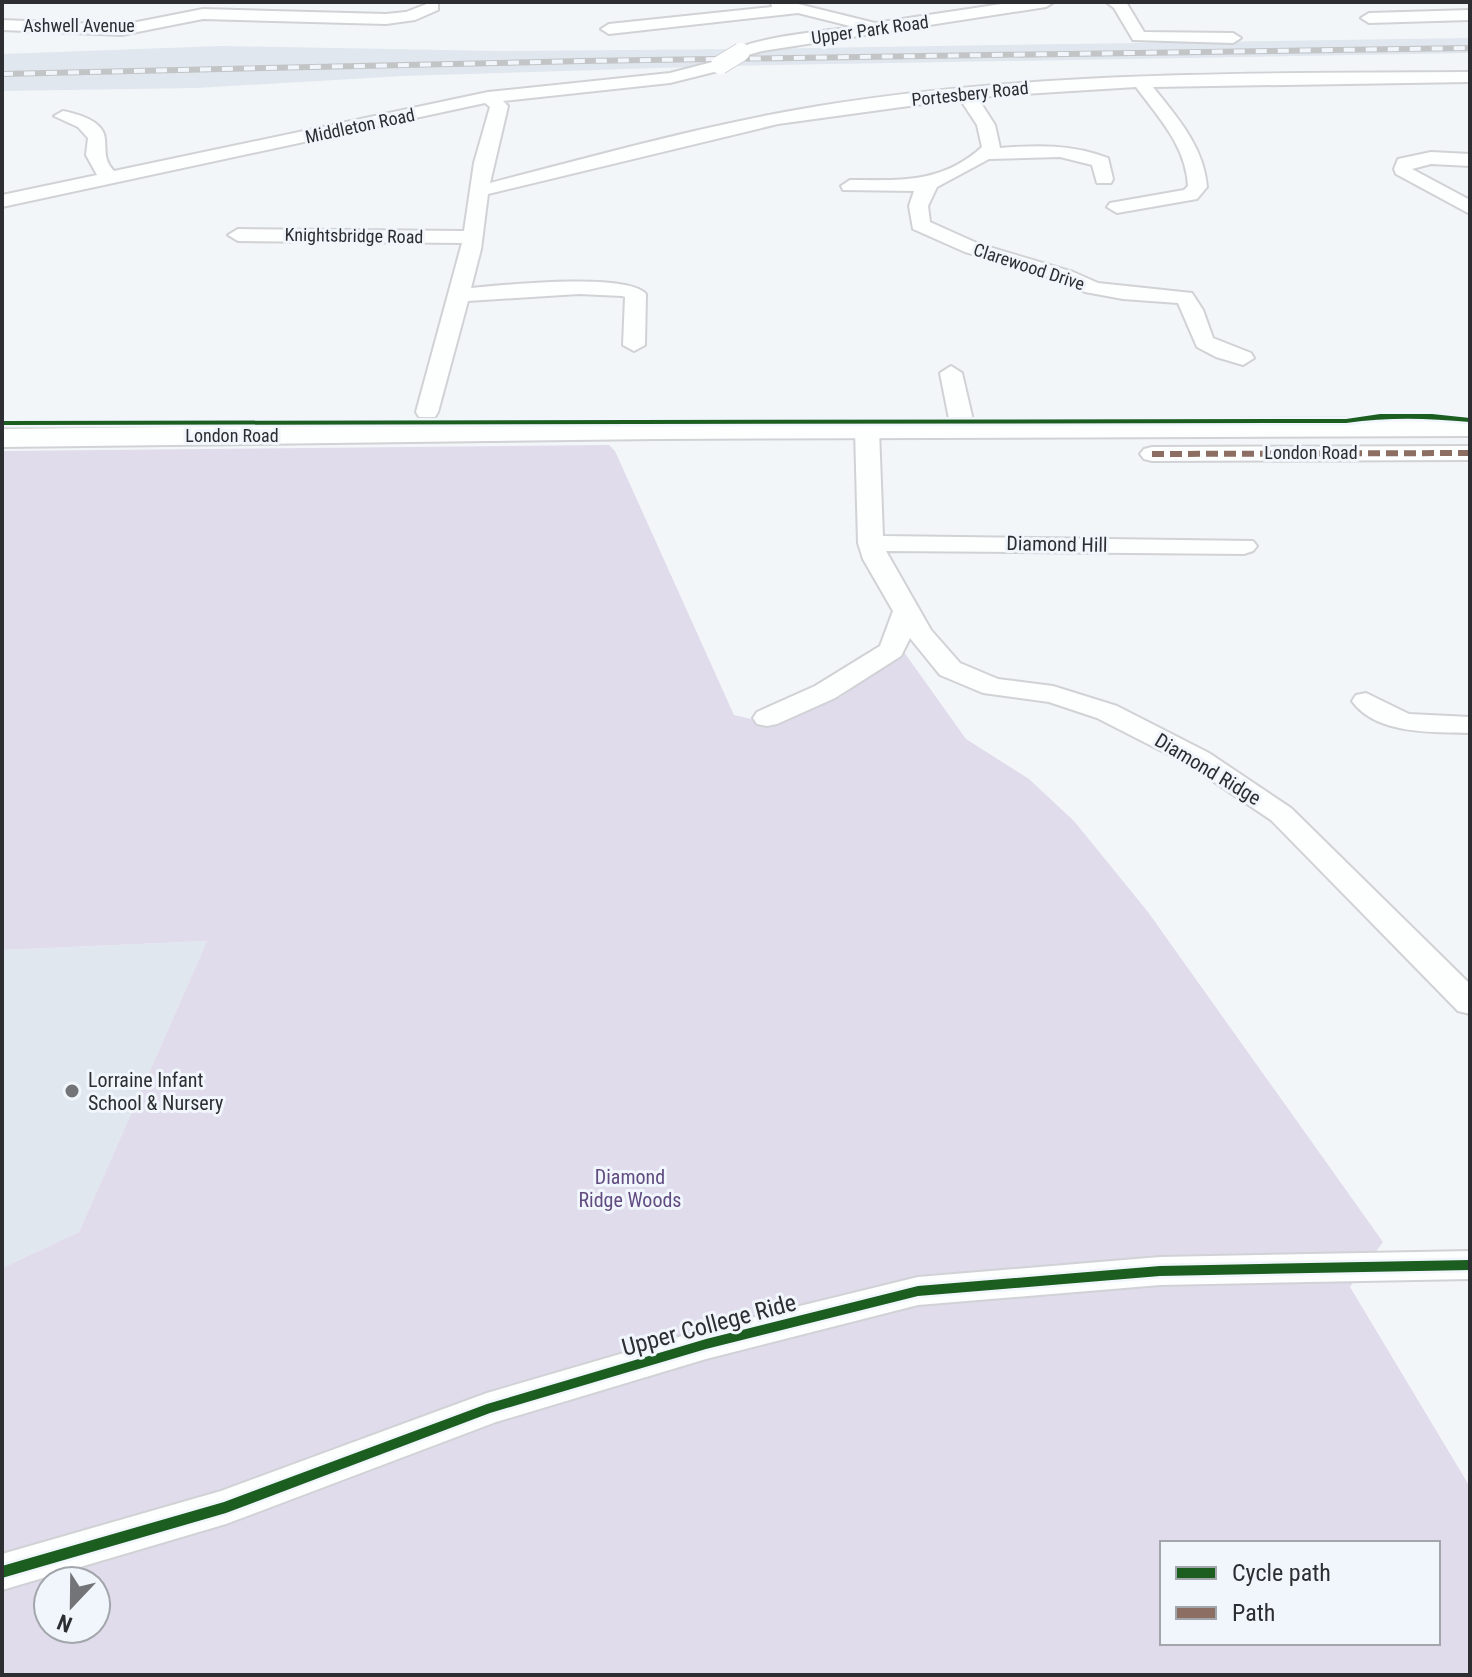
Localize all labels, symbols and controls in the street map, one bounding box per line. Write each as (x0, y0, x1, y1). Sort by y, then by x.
street label: Upper Park Road (810, 11, 930, 48)
street label: Ashwell Avenue (23, 15, 135, 36)
street label: Portesbery Road (910, 77, 1029, 110)
street label: Middleton Road (303, 104, 417, 147)
street label: Knightsbridge Road (285, 224, 423, 247)
street label: Clarewood Drive (971, 239, 1087, 294)
street label: London Road (185, 425, 279, 446)
street label: London Road (1264, 442, 1358, 463)
street label: Diamond Hill (1006, 531, 1108, 557)
street label: Diamond Ridge (1151, 728, 1265, 810)
place label: Lorraine Infant School & Nursery (88, 1068, 223, 1115)
marker: Lorraine Infant School & Nursery (63, 1082, 81, 1100)
park label: Diamond Ridge Woods (578, 1165, 682, 1212)
street label: Upper College Ride (619, 1288, 799, 1362)
legend (1160, 1541, 1440, 1645)
text: Cycle path (1232, 1559, 1331, 1587)
north arrow (32, 1565, 112, 1645)
text: Path (1232, 1599, 1275, 1627)
text: N (54, 1609, 76, 1637)

